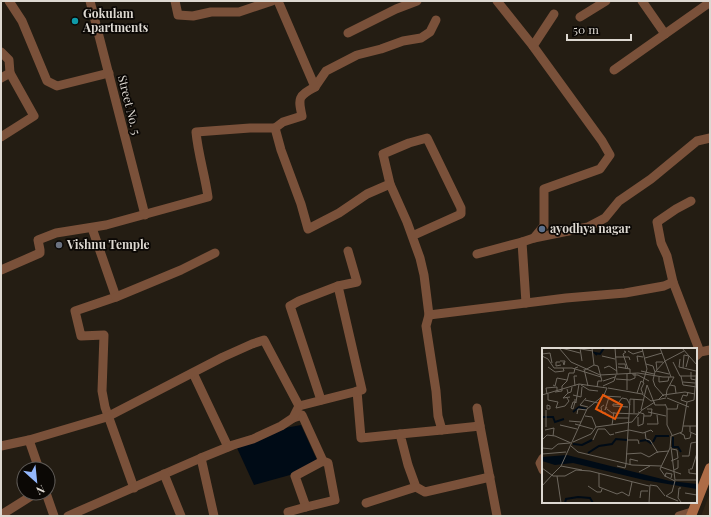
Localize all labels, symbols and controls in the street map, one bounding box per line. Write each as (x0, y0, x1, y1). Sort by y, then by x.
place label: Gokulam Apartments (82, 5, 149, 35)
marker: Gokulam Apartments (70, 16, 80, 26)
scale bar (567, 16, 631, 42)
text: 50 m (573, 21, 599, 37)
street label: Street No. 5 (115, 73, 145, 136)
place label: ayodhya nagar (550, 220, 631, 236)
marker: ayodhya nagar (537, 224, 547, 234)
place label: Vishnu Temple (66, 236, 150, 252)
marker: Vishnu Temple (54, 240, 64, 250)
inset map (542, 348, 697, 503)
north arrow (16, 461, 56, 501)
text: N (34, 482, 48, 499)

